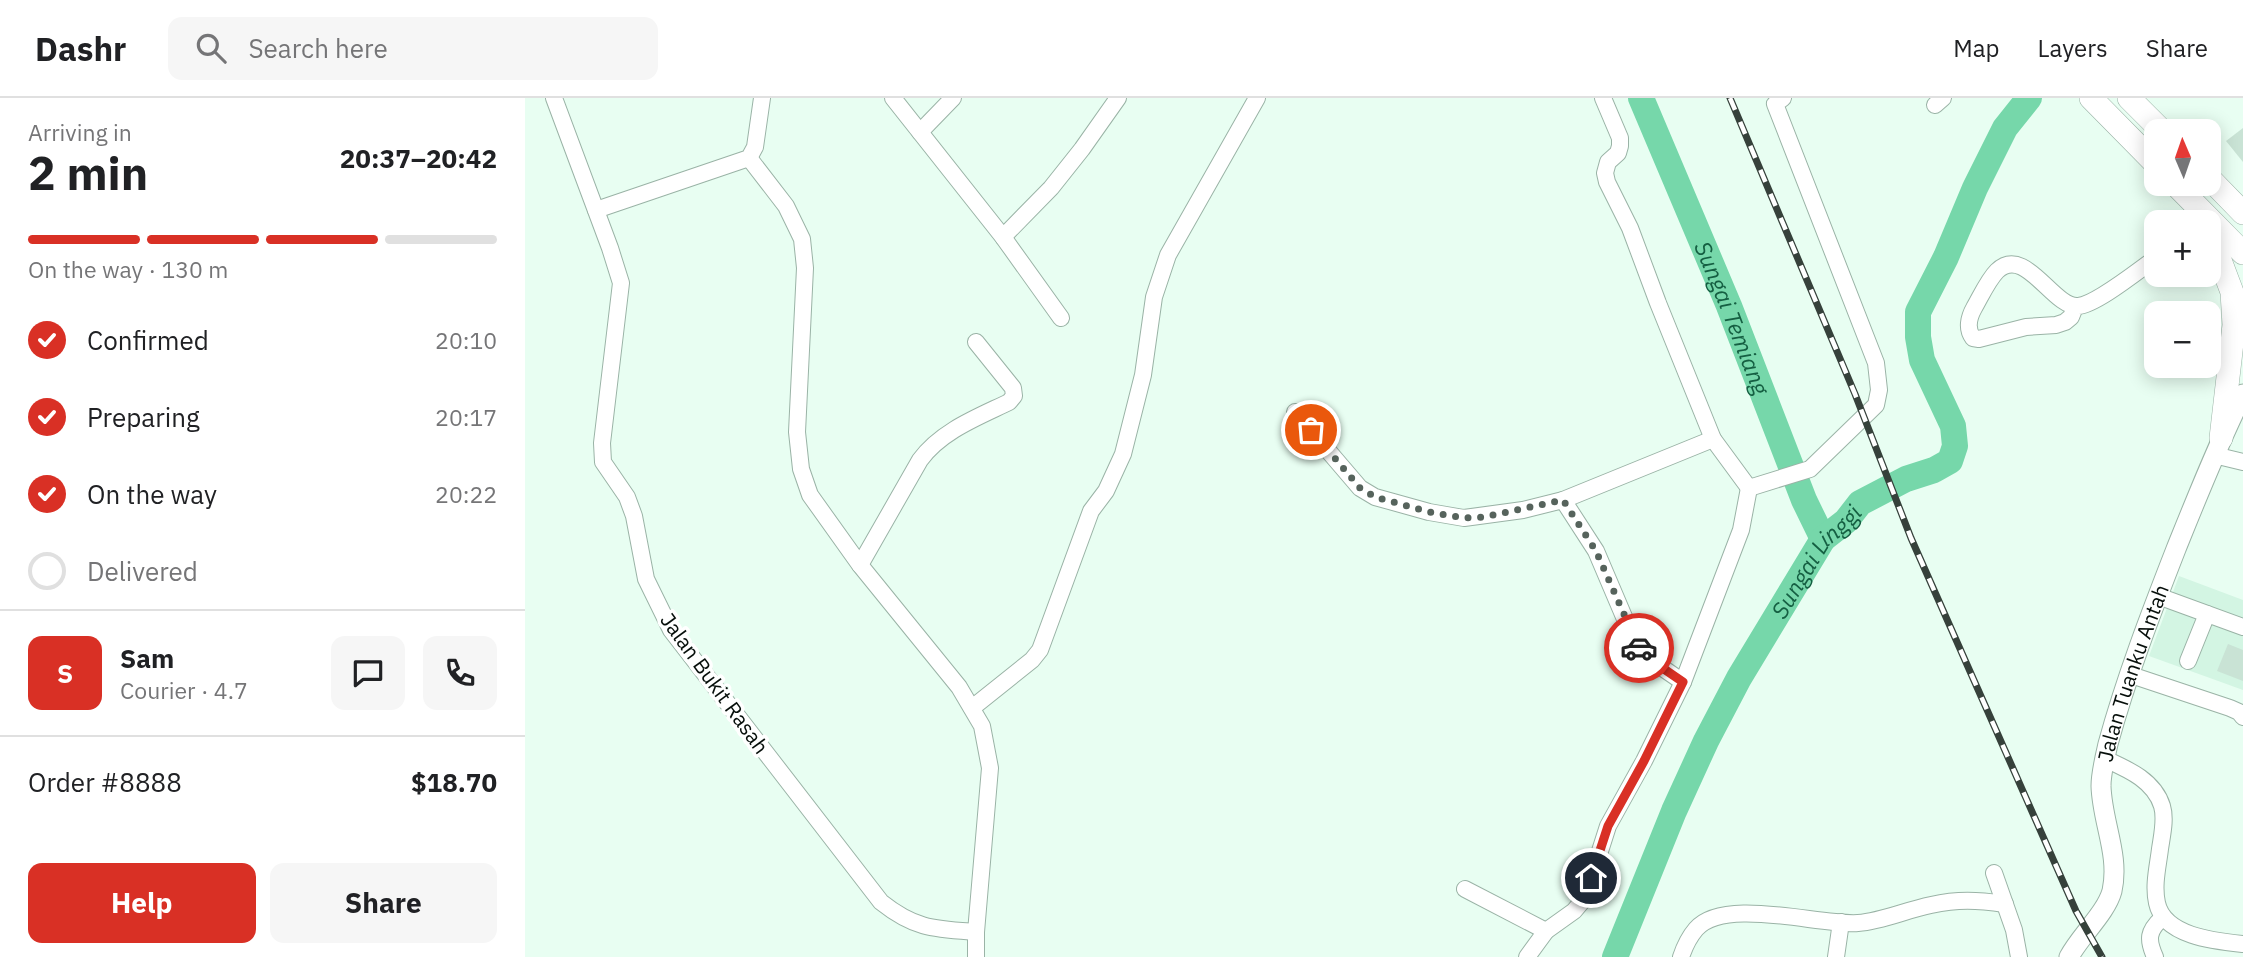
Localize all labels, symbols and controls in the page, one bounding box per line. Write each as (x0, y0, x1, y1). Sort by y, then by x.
search box (168, 17, 658, 80)
text: Dashr (35, 27, 126, 70)
icon: search (192, 29, 230, 67)
text: Search here (248, 31, 388, 65)
text: Map (1953, 32, 2000, 64)
text: Layers (2038, 32, 2108, 64)
text: Share (2146, 32, 2208, 64)
text: Arriving in (28, 117, 132, 147)
north arrow (2144, 119, 2221, 196)
map controls (2144, 119, 2221, 378)
text: 20:37–20:42 (340, 141, 497, 175)
text: 2 min (28, 143, 148, 203)
button: + (2144, 210, 2221, 287)
water label: Sungai Temiang (1688, 236, 1777, 400)
text: On the way · 130 m (28, 254, 228, 284)
button: − (2144, 301, 2221, 378)
icon: check (28, 321, 66, 359)
text: Confirmed (87, 323, 209, 357)
text: 20:10 (435, 325, 497, 355)
icon: check (28, 398, 66, 436)
text: Preparing (87, 400, 200, 434)
pin (1281, 400, 1341, 460)
text: 20:17 (435, 402, 497, 432)
icon: bag (1292, 411, 1330, 449)
icon: check (28, 475, 66, 513)
text: On the way (87, 477, 217, 511)
text: 20:22 (435, 479, 497, 509)
water label: Sungai Linggi (1764, 498, 1869, 624)
text: Delivered (87, 554, 198, 588)
street label: Jalan Tuanku Antah (2090, 580, 2175, 764)
street label: Jalan Bukit Rasah (654, 607, 776, 759)
courier (1604, 613, 1674, 683)
icon: car (1620, 629, 1658, 667)
button: chat (331, 636, 405, 710)
button: phone (423, 636, 497, 710)
text: Sam (120, 641, 174, 675)
text: S (57, 656, 73, 690)
text: Courier · 4.7 (120, 675, 248, 705)
text: Order #8888 (28, 765, 182, 799)
text: $18.70 (411, 765, 497, 799)
pin (1561, 848, 1621, 908)
icon: home (1572, 859, 1610, 897)
button: Help (28, 863, 256, 943)
button: Share (270, 863, 497, 943)

